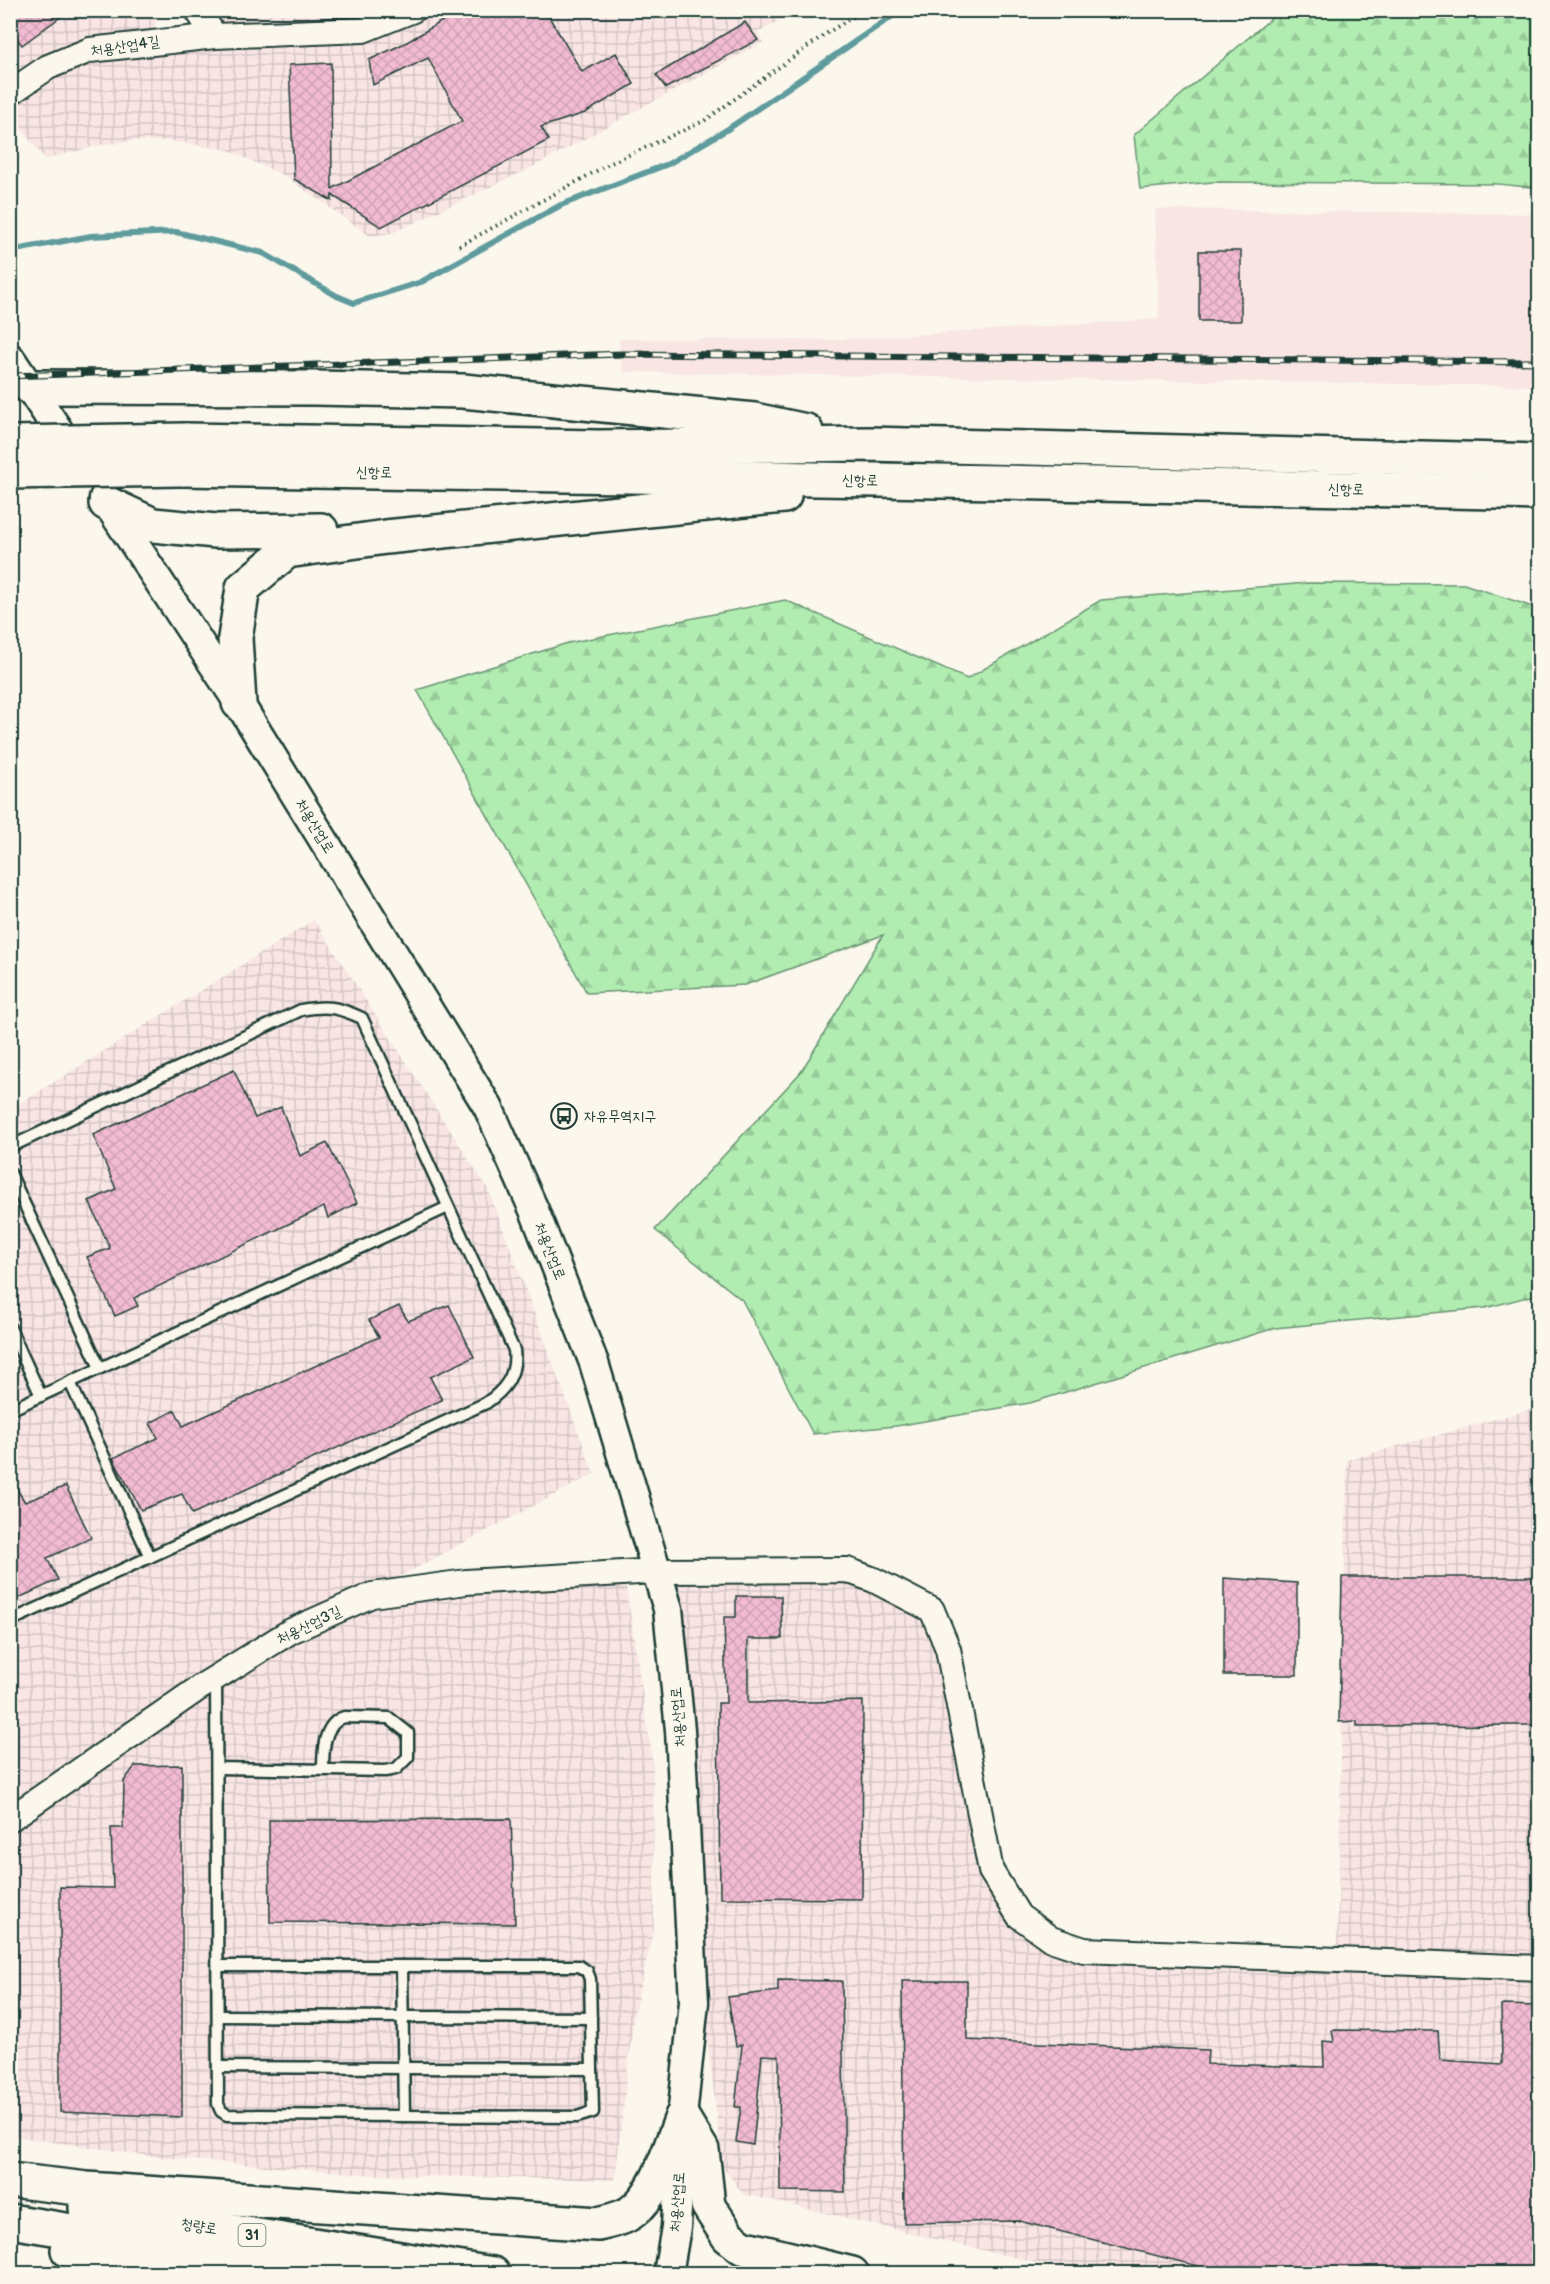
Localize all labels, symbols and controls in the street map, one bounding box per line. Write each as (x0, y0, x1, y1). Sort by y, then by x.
street label: 처용산업4길 (89, 32, 161, 61)
street label: 신항로 (356, 463, 392, 482)
street label: 신항로 (842, 471, 878, 490)
street label: 신항로 (1328, 480, 1364, 499)
street label: 처용산업로 (291, 796, 339, 857)
bus stop icon: 자유무역지구 (549, 1101, 579, 1131)
place label: 자유무역지구 (584, 1107, 656, 1126)
street label: 처용산업로 (529, 1220, 570, 1283)
street label: 처용산업3길 (274, 1602, 345, 1649)
street label: 처용산업로 (666, 1686, 691, 1748)
street label: 처용산업로 (666, 2171, 689, 2233)
street label: 청량로 (180, 2214, 218, 2239)
road number: 31 (238, 2224, 266, 2246)

